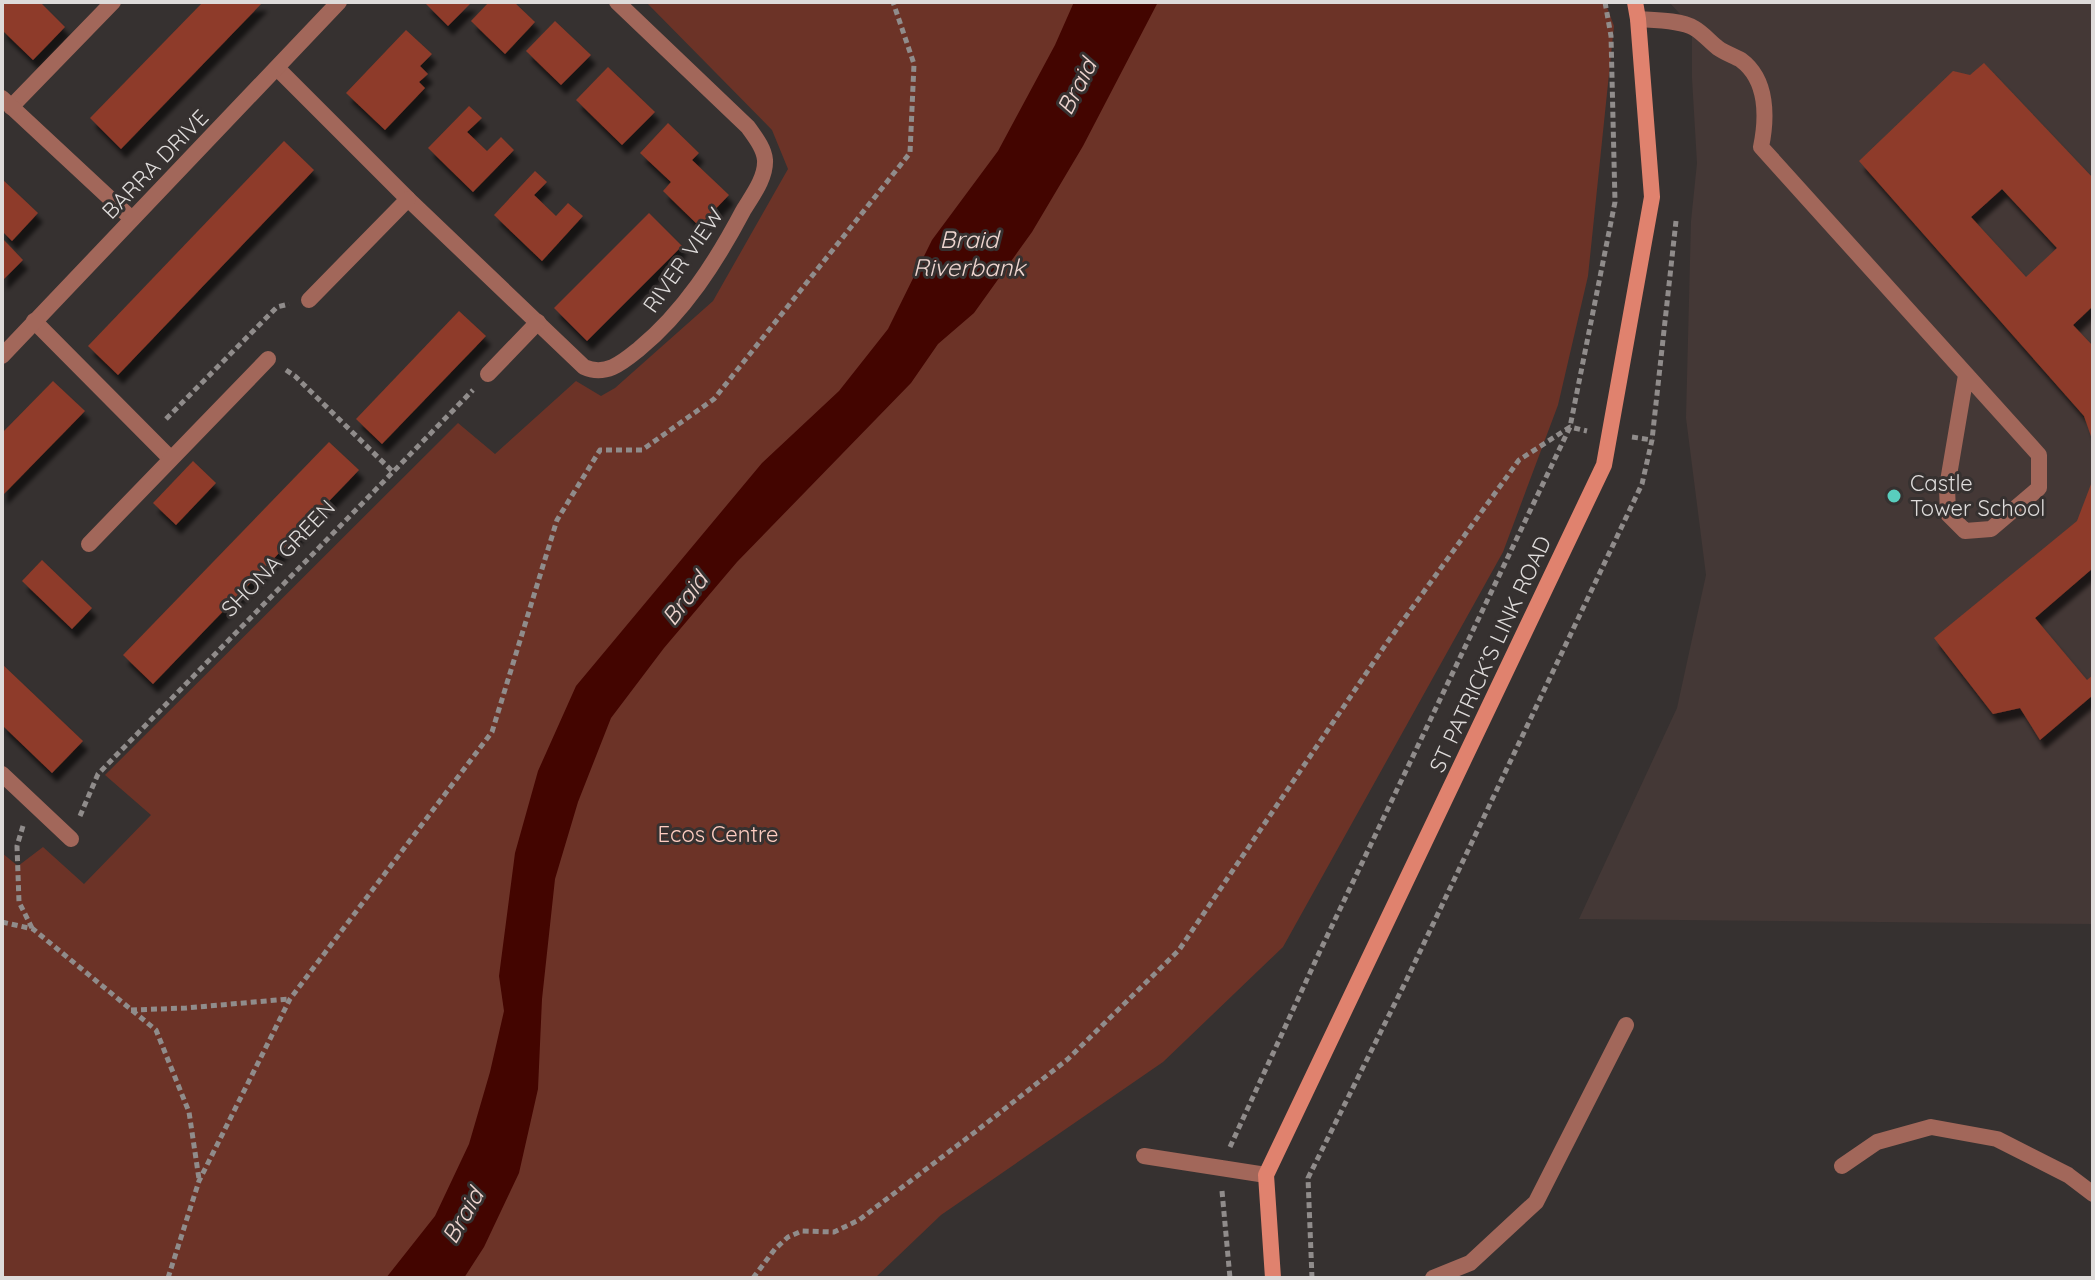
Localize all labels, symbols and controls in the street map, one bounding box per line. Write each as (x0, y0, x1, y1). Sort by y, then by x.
water label: Braid (1049, 50, 1104, 120)
street label: BARRA DRIVE (96, 103, 214, 225)
street label: RIVER VIEW (637, 202, 729, 318)
water label: Braid Riverbank (913, 224, 1027, 282)
place label: Castle Tower School (1910, 469, 2045, 522)
marker: Castle Tower School (1885, 487, 1903, 505)
street label: SHONA GREEN (215, 493, 341, 623)
street label: ST PATRICK’S LINK ROAD (1423, 531, 1557, 777)
water label: Braid (655, 563, 716, 631)
park label: Ecos Centre (658, 820, 778, 848)
water label: Braid (434, 1180, 492, 1248)

